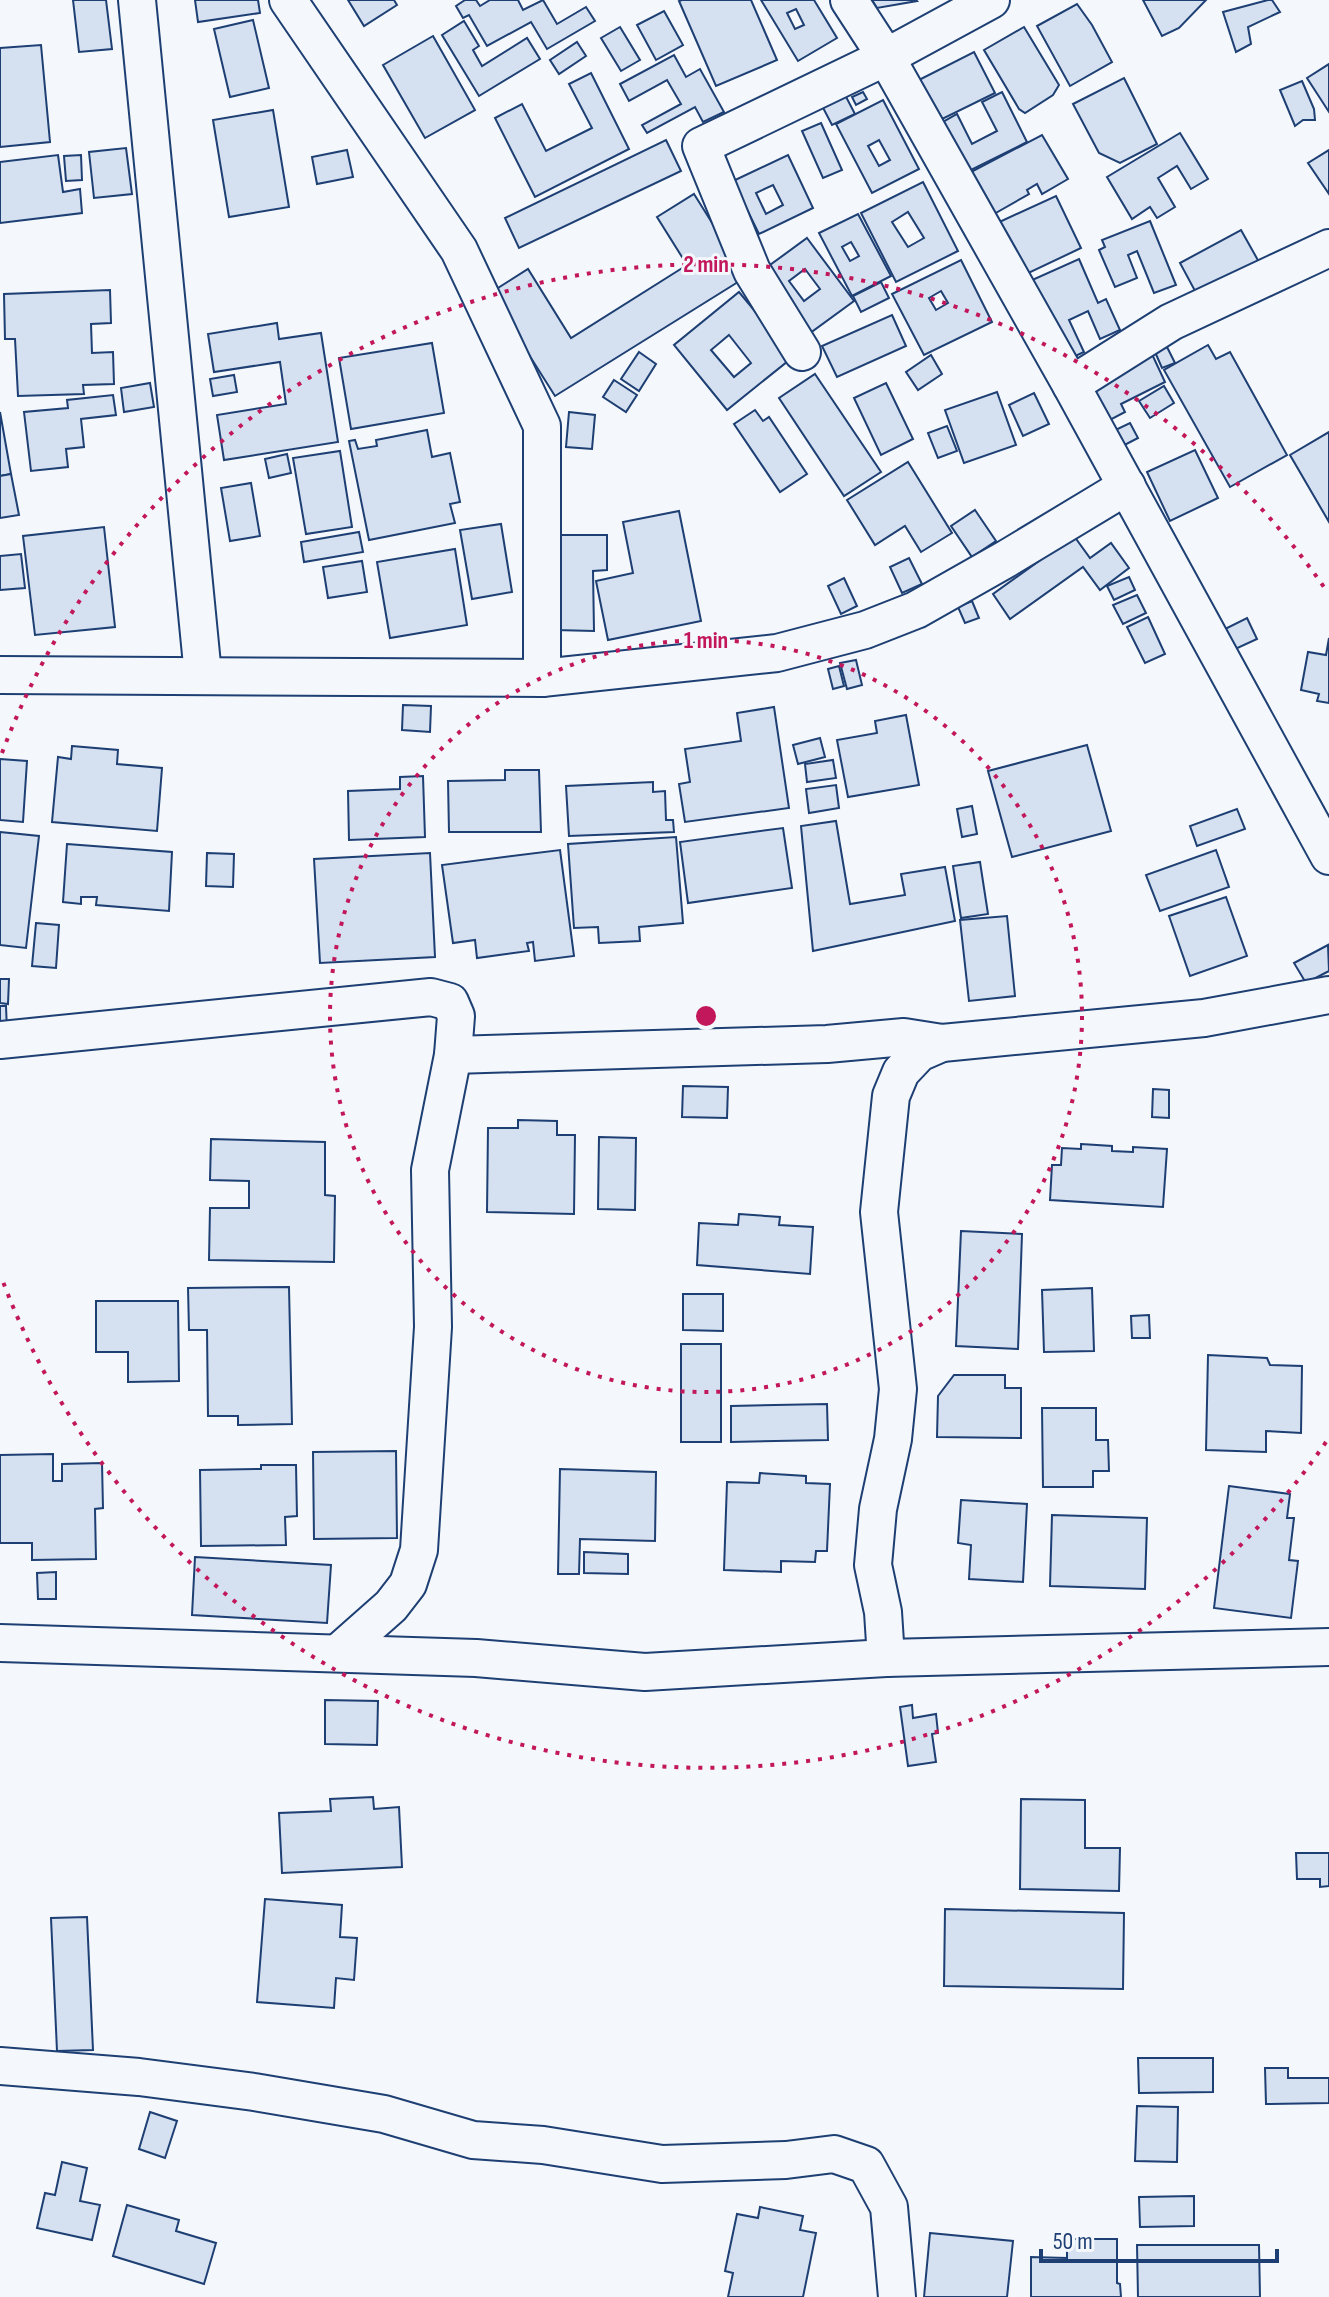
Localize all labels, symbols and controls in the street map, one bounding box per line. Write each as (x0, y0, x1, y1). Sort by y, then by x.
text: 2 min (683, 250, 729, 279)
text: 1 min (684, 626, 728, 655)
centre of rings (692, 1002, 720, 1030)
scale bar (1041, 2213, 1277, 2263)
text: 50 m (1053, 2227, 1093, 2256)

